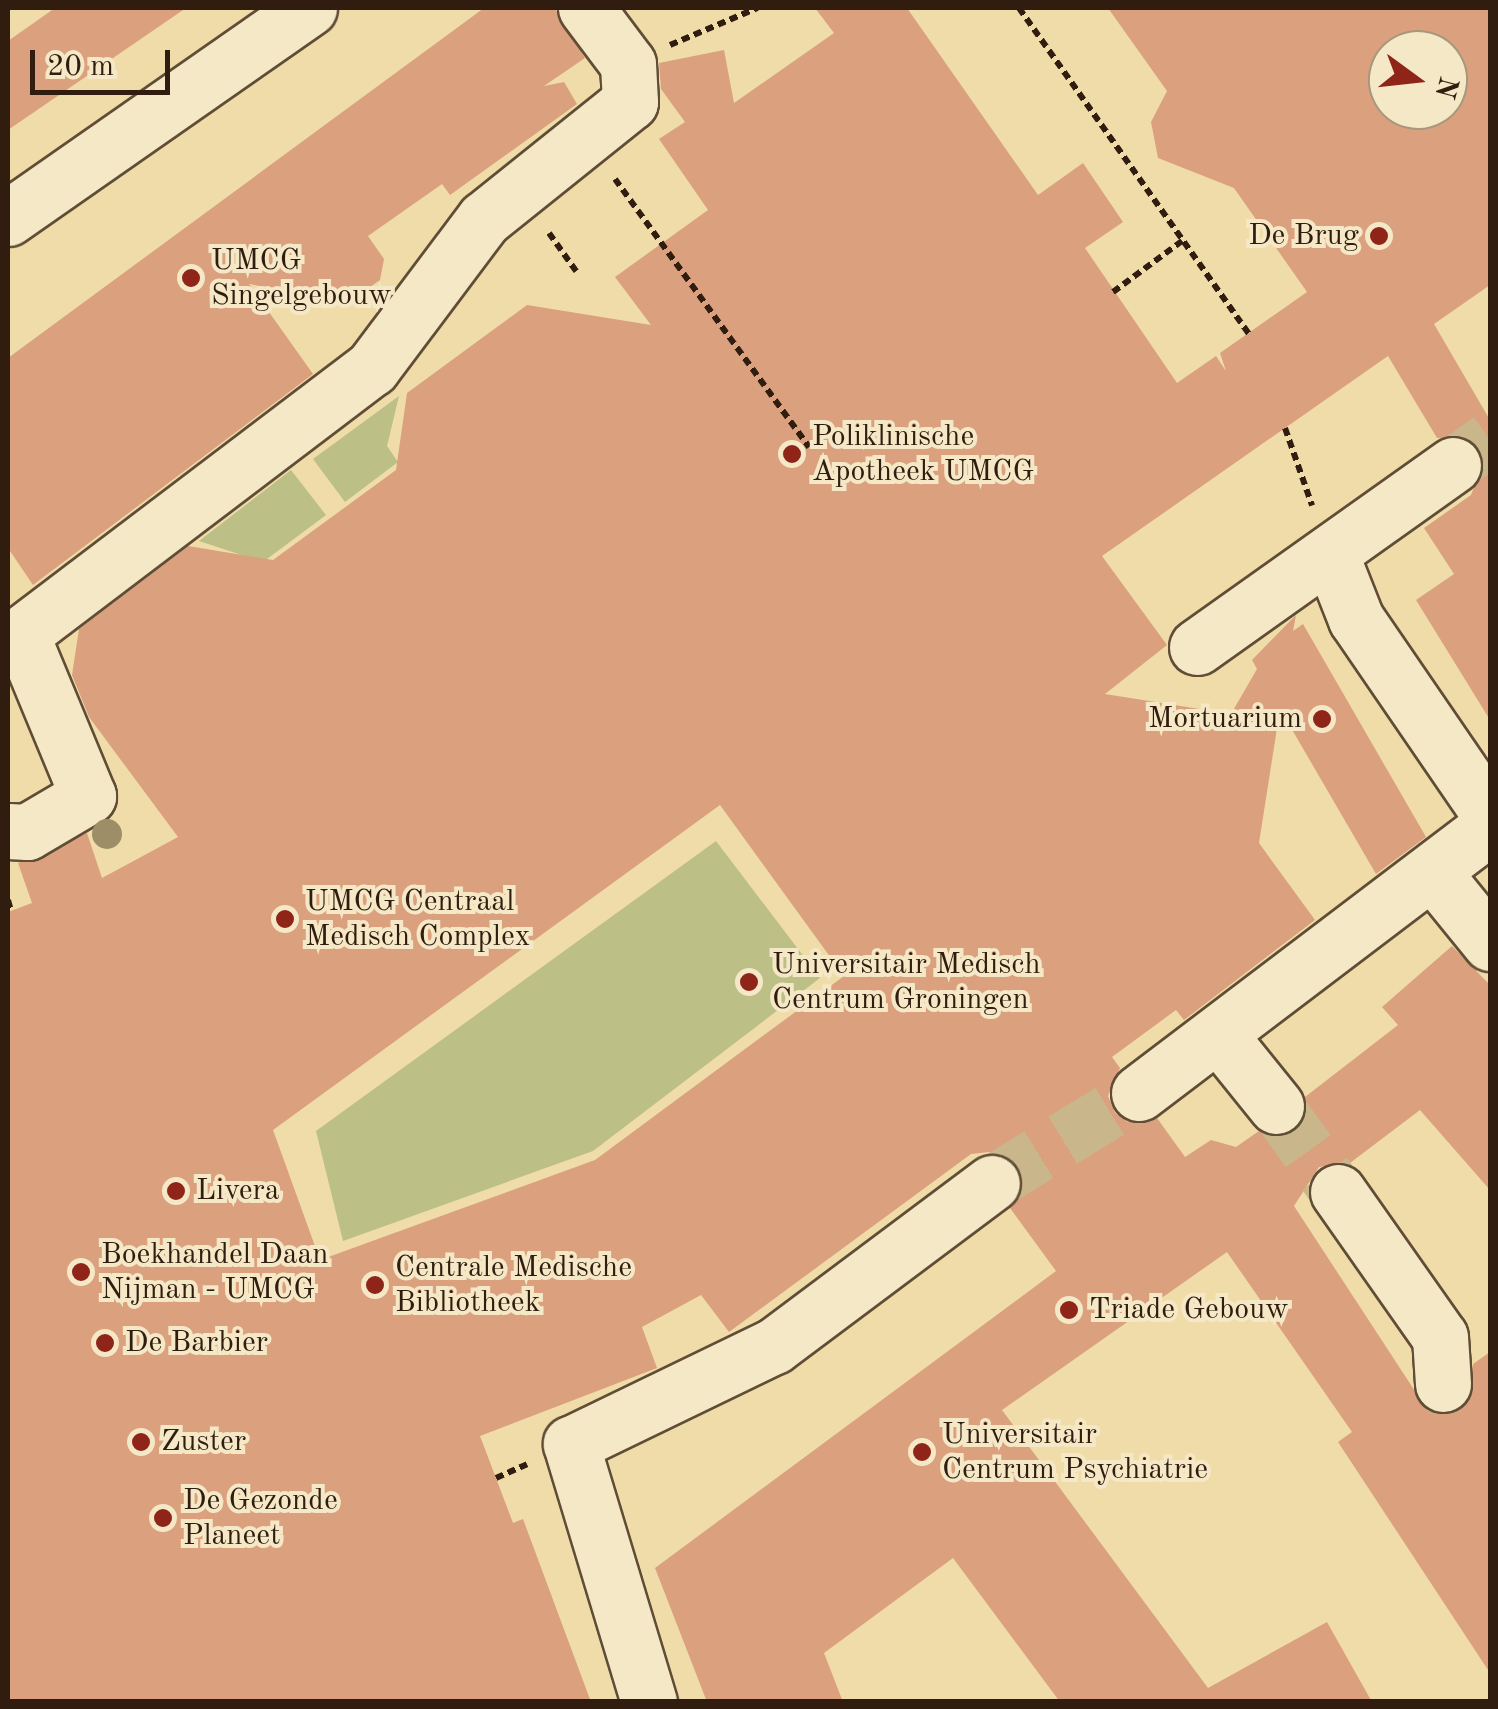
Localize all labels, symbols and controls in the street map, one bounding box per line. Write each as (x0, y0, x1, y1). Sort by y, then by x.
scale bar (35, 30, 175, 92)
north arrow (1368, 30, 1468, 130)
text: 20 m (47, 52, 114, 82)
text: N (1429, 73, 1461, 101)
place label: De Brug (1248, 218, 1359, 254)
marker: De Brug (1368, 225, 1390, 247)
place label: UMCG Singelgebouw (211, 243, 392, 314)
marker: UMCG Singelgebouw (180, 267, 202, 289)
place label: Poliklinische Apotheek UMCG (812, 419, 1034, 490)
marker: Poliklinische Apotheek UMCG (781, 443, 803, 465)
place label: Mortuarium (1148, 701, 1302, 737)
marker: Mortuarium (1311, 708, 1333, 730)
place label: UMCG Centraal Medisch Complex (305, 884, 530, 954)
marker: UMCG Centraal Medisch Complex (274, 908, 296, 930)
place label: Universitair Medisch Centrum Groningen (772, 947, 1041, 1018)
marker: Universitair Medisch Centrum Groningen (736, 969, 762, 995)
place label: Livera (196, 1173, 280, 1209)
marker: Livera (165, 1180, 187, 1202)
place label: Boekhandel Daan Nijman - UMCG (101, 1237, 329, 1308)
place label: Centrale Medische Bibliotheek (395, 1250, 632, 1320)
marker: Boekhandel Daan Nijman - UMCG (70, 1261, 92, 1283)
marker: Centrale Medische Bibliotheek (364, 1274, 386, 1296)
place label: Triade Gebouw (1089, 1292, 1288, 1328)
marker: Triade Gebouw (1058, 1299, 1080, 1321)
place label: De Barbier (125, 1325, 268, 1361)
marker: De Barbier (94, 1332, 116, 1354)
place label: Universitair Centrum Psychiatrie (942, 1417, 1208, 1488)
place label: Zuster (161, 1424, 246, 1460)
marker: Zuster (130, 1431, 152, 1453)
marker: Universitair Centrum Psychiatrie (911, 1441, 933, 1463)
place label: De Gezonde Planeet (183, 1483, 338, 1554)
marker: De Gezonde Planeet (152, 1507, 174, 1529)

